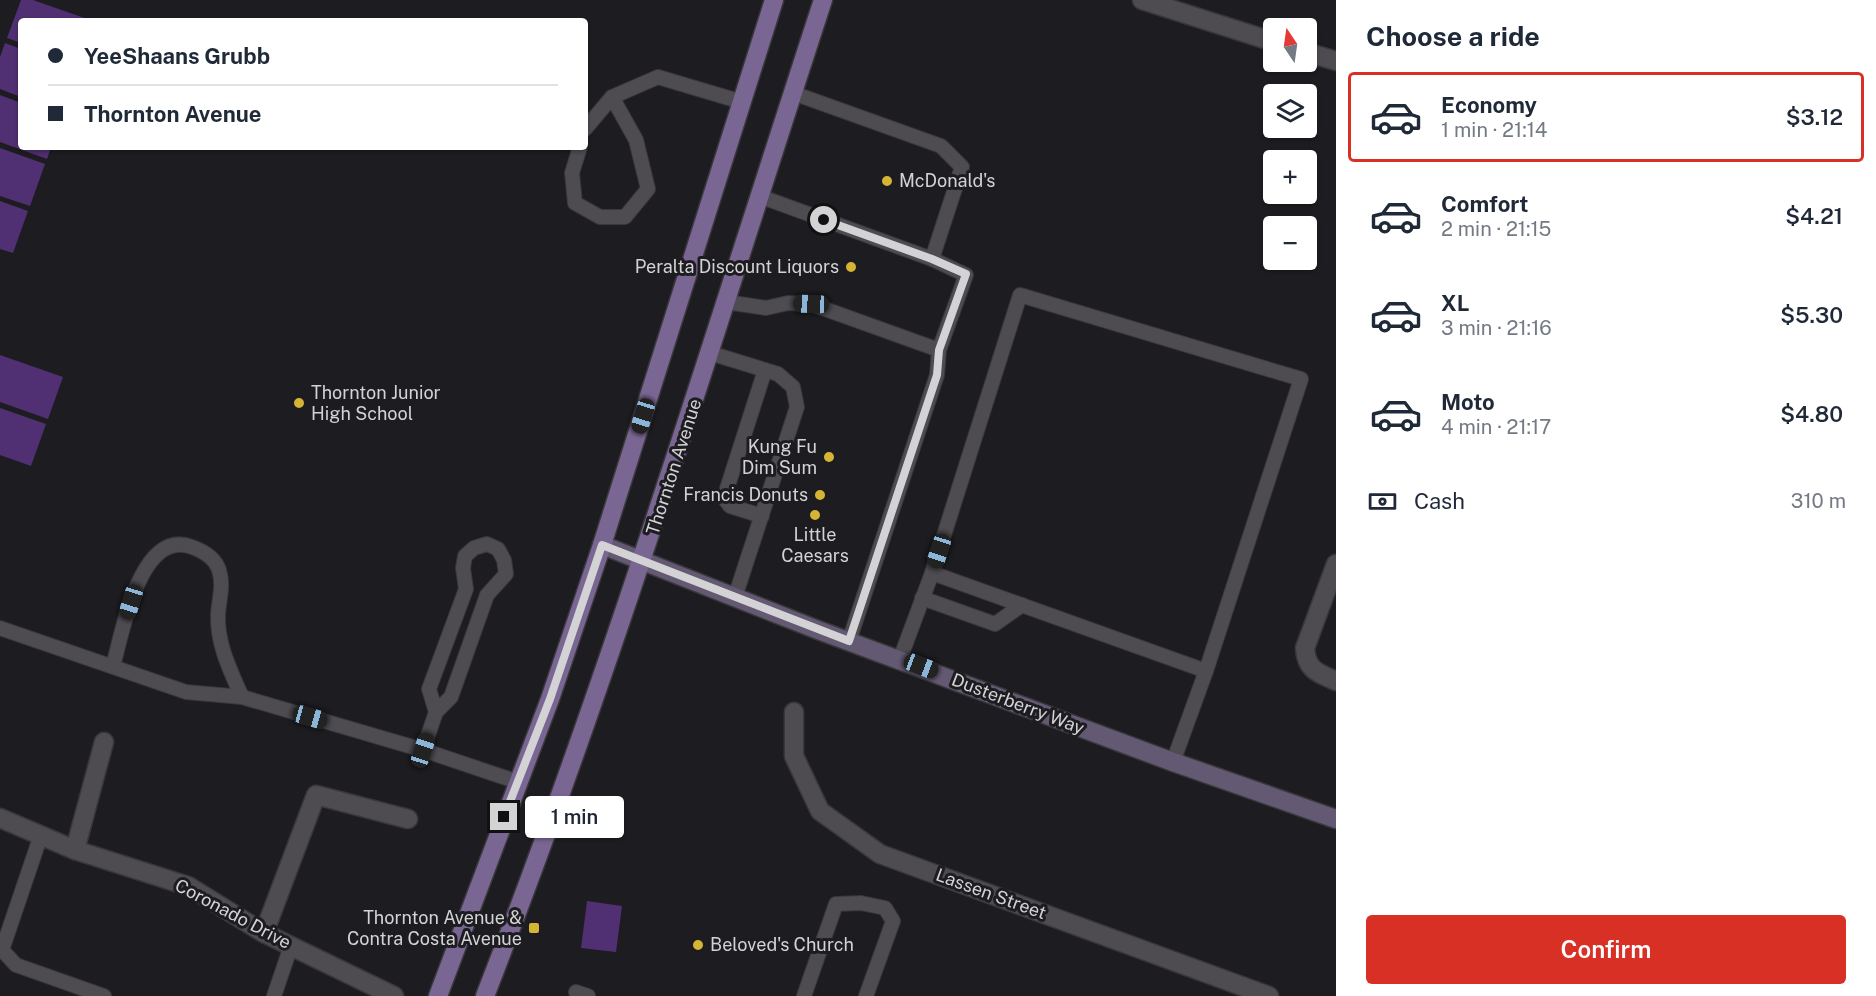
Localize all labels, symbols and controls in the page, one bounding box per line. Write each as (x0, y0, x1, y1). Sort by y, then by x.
north arrow (1263, 18, 1317, 72)
map controls (1263, 18, 1317, 270)
text: Choose a ride (1366, 20, 1540, 52)
text: YeeShaans Grubb (84, 43, 270, 69)
button: layers (1263, 84, 1317, 138)
icon: car (1369, 90, 1423, 144)
text: Economy (1441, 92, 1537, 118)
text: Thornton Avenue (84, 101, 261, 127)
text: $3.12 (1786, 104, 1843, 130)
text: 1 min · 21:14 (1441, 118, 1547, 142)
button: + (1263, 150, 1317, 204)
place label: McDonald's (899, 170, 995, 191)
marker: McDonald's (880, 174, 894, 188)
icon: car (1369, 189, 1423, 243)
text: Comfort (1441, 191, 1528, 217)
text: $4.21 (1785, 203, 1843, 229)
route start (810, 206, 837, 233)
button: − (1263, 216, 1317, 270)
text: 2 min · 21:15 (1441, 217, 1551, 241)
place label: Peralta Discount Liquors (635, 256, 839, 277)
marker: Peralta Discount Liquors (844, 260, 858, 274)
icon: car (1369, 288, 1423, 342)
text: XL (1441, 290, 1469, 316)
car (793, 294, 829, 314)
text: $5.30 (1780, 302, 1843, 328)
text: 3 min · 21:16 (1441, 316, 1552, 340)
place label: Thornton Junior High School (311, 382, 441, 424)
icon: car (1369, 387, 1423, 441)
text: Moto (1441, 389, 1495, 415)
marker: Thornton Junior High School (292, 396, 306, 410)
car (629, 396, 657, 436)
street label: Thornton Avenue (642, 396, 705, 538)
text: $4.80 (1780, 401, 1843, 427)
text: 4 min · 21:17 (1441, 415, 1551, 439)
place label: Kung Fu Dim Sum (742, 436, 817, 478)
marker: Kung Fu Dim Sum (822, 450, 836, 464)
place label: Francis Donuts (683, 484, 808, 505)
icon: cash (1366, 485, 1399, 518)
marker: Francis Donuts (813, 488, 827, 502)
text: Cash (1414, 488, 1465, 514)
text: 310 m (1791, 489, 1846, 513)
marker: Little Caesars (808, 508, 822, 522)
place label: Little Caesars (781, 524, 849, 566)
car (925, 531, 953, 571)
car (117, 582, 145, 622)
car (901, 651, 941, 681)
street label: Dusterberry Way (949, 669, 1088, 739)
car (290, 703, 330, 731)
car (409, 730, 437, 770)
callout: 1 min (525, 796, 624, 838)
route end (490, 803, 517, 830)
text: 1 min (551, 805, 598, 829)
street label: Lassen Street (933, 864, 1049, 923)
street label: Coronado Drive (172, 874, 295, 953)
place label: Thornton Avenue & Contra Costa Avenue (347, 907, 522, 949)
button: Confirm (1366, 915, 1846, 984)
marker: Thornton Avenue & Contra Costa Avenue (527, 921, 541, 935)
place label: Beloved's Church (710, 934, 854, 955)
marker: Beloved's Church (691, 938, 705, 952)

